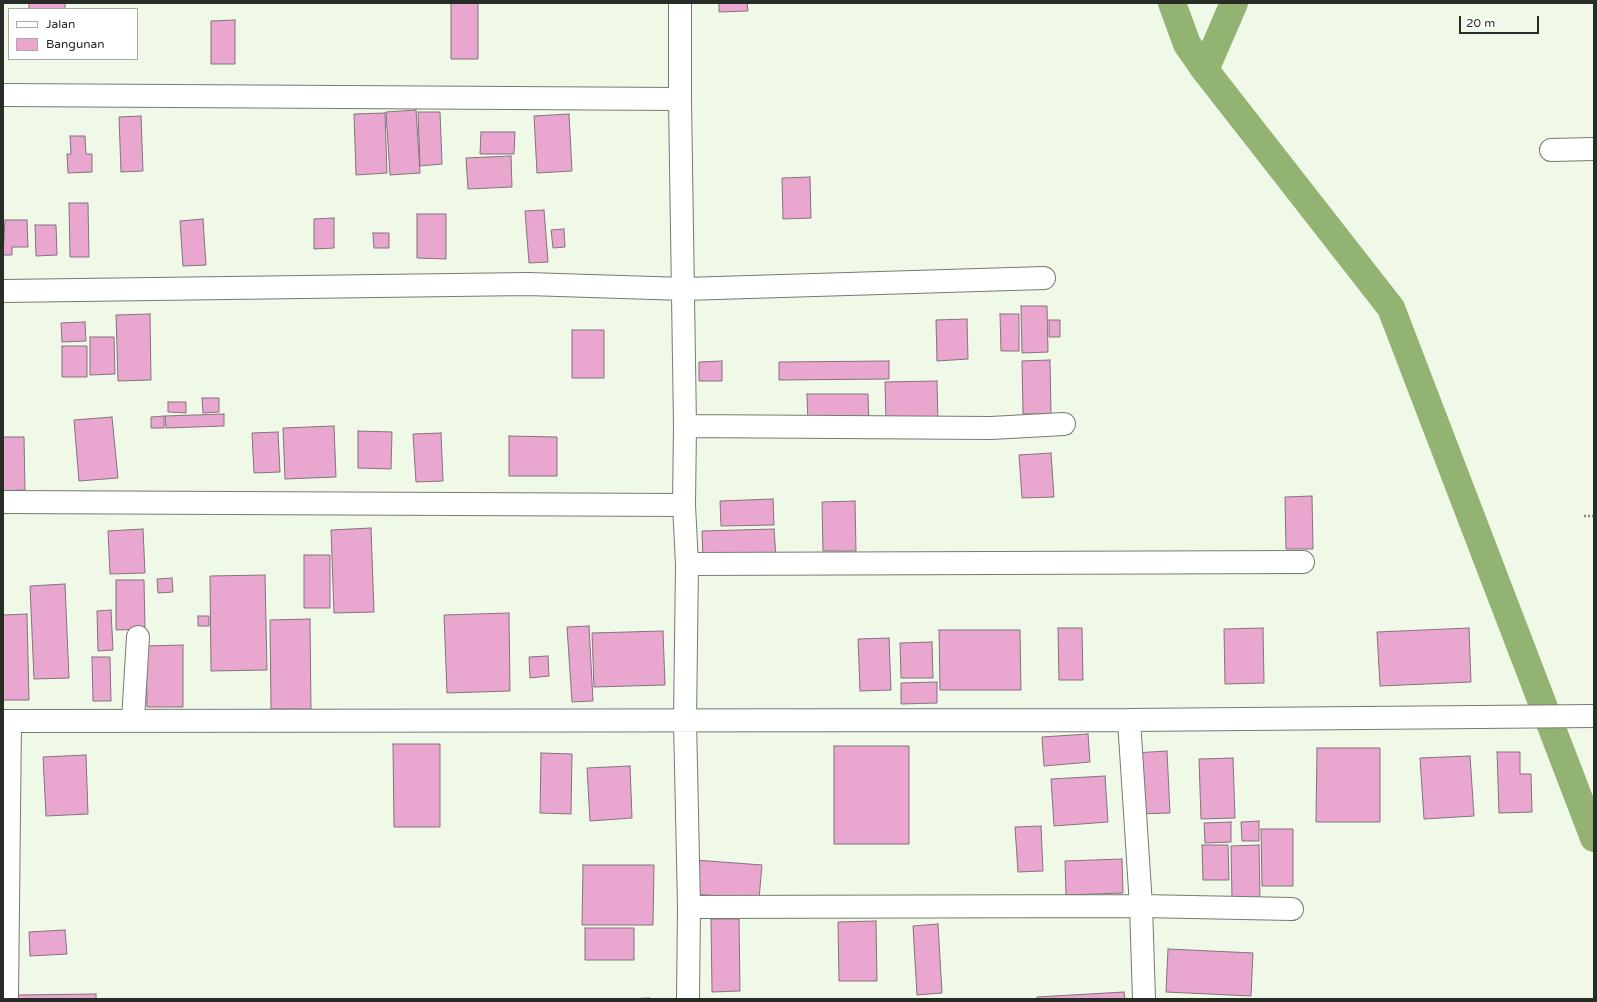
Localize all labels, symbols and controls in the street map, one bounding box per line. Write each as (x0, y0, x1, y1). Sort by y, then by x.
legend (8, 8, 138, 60)
scale bar (1461, 8, 1541, 34)
text: 20 m (1466, 16, 1495, 30)
text: Jalan (46, 17, 75, 31)
text: Bangunan (46, 37, 105, 51)

